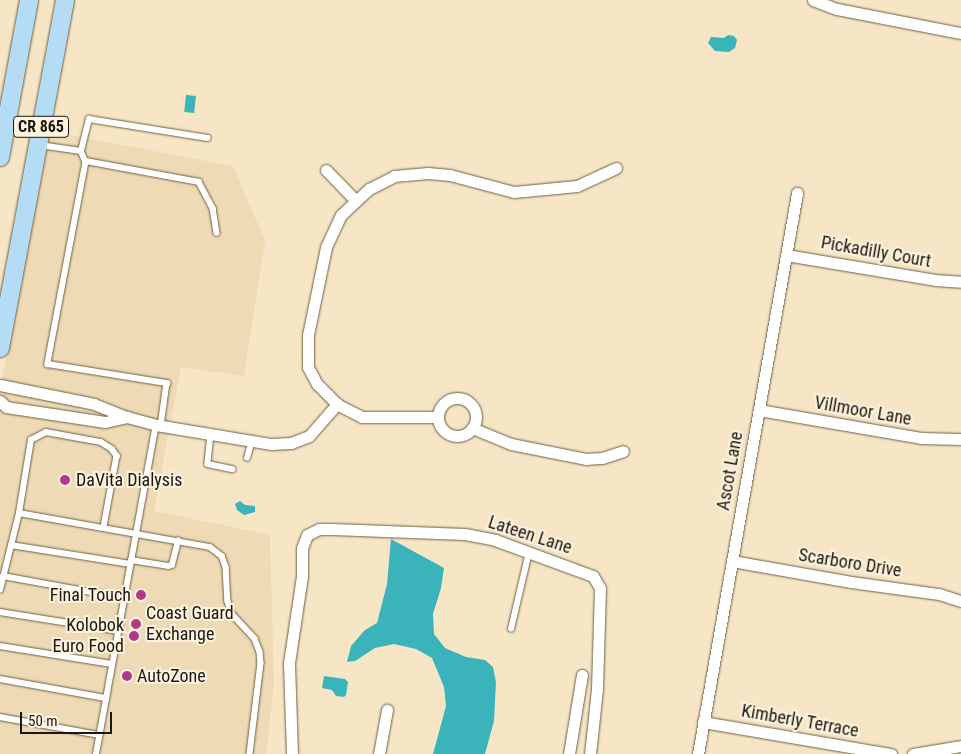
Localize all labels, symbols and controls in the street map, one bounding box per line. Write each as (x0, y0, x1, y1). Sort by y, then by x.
road number: CR 865 (12, 114, 70, 140)
street label: Pickadilly Court (819, 232, 933, 272)
street label: Villmoor Lane (813, 392, 913, 430)
street label: Ascot Lane (712, 430, 748, 512)
place label: DaVita Dialysis (76, 469, 182, 491)
marker: DaVita Dialysis (58, 473, 72, 487)
street label: Lateen Lane (485, 511, 575, 559)
street label: Scarboro Drive (797, 544, 903, 582)
place label: Final Touch (49, 584, 131, 606)
marker: Final Touch (135, 589, 147, 601)
place label: Coast Guard Exchange (146, 603, 234, 646)
place label: Kolobok Euro Food (53, 615, 124, 658)
marker: Coast Guard Exchange (130, 618, 142, 630)
marker: Kolobok Euro Food (128, 630, 140, 642)
place label: AutoZone (137, 665, 206, 687)
marker: AutoZone (121, 670, 133, 682)
street label: Kimberly Terrace (740, 700, 860, 742)
scale bar (22, 702, 115, 734)
text: 50 m (28, 712, 58, 730)

